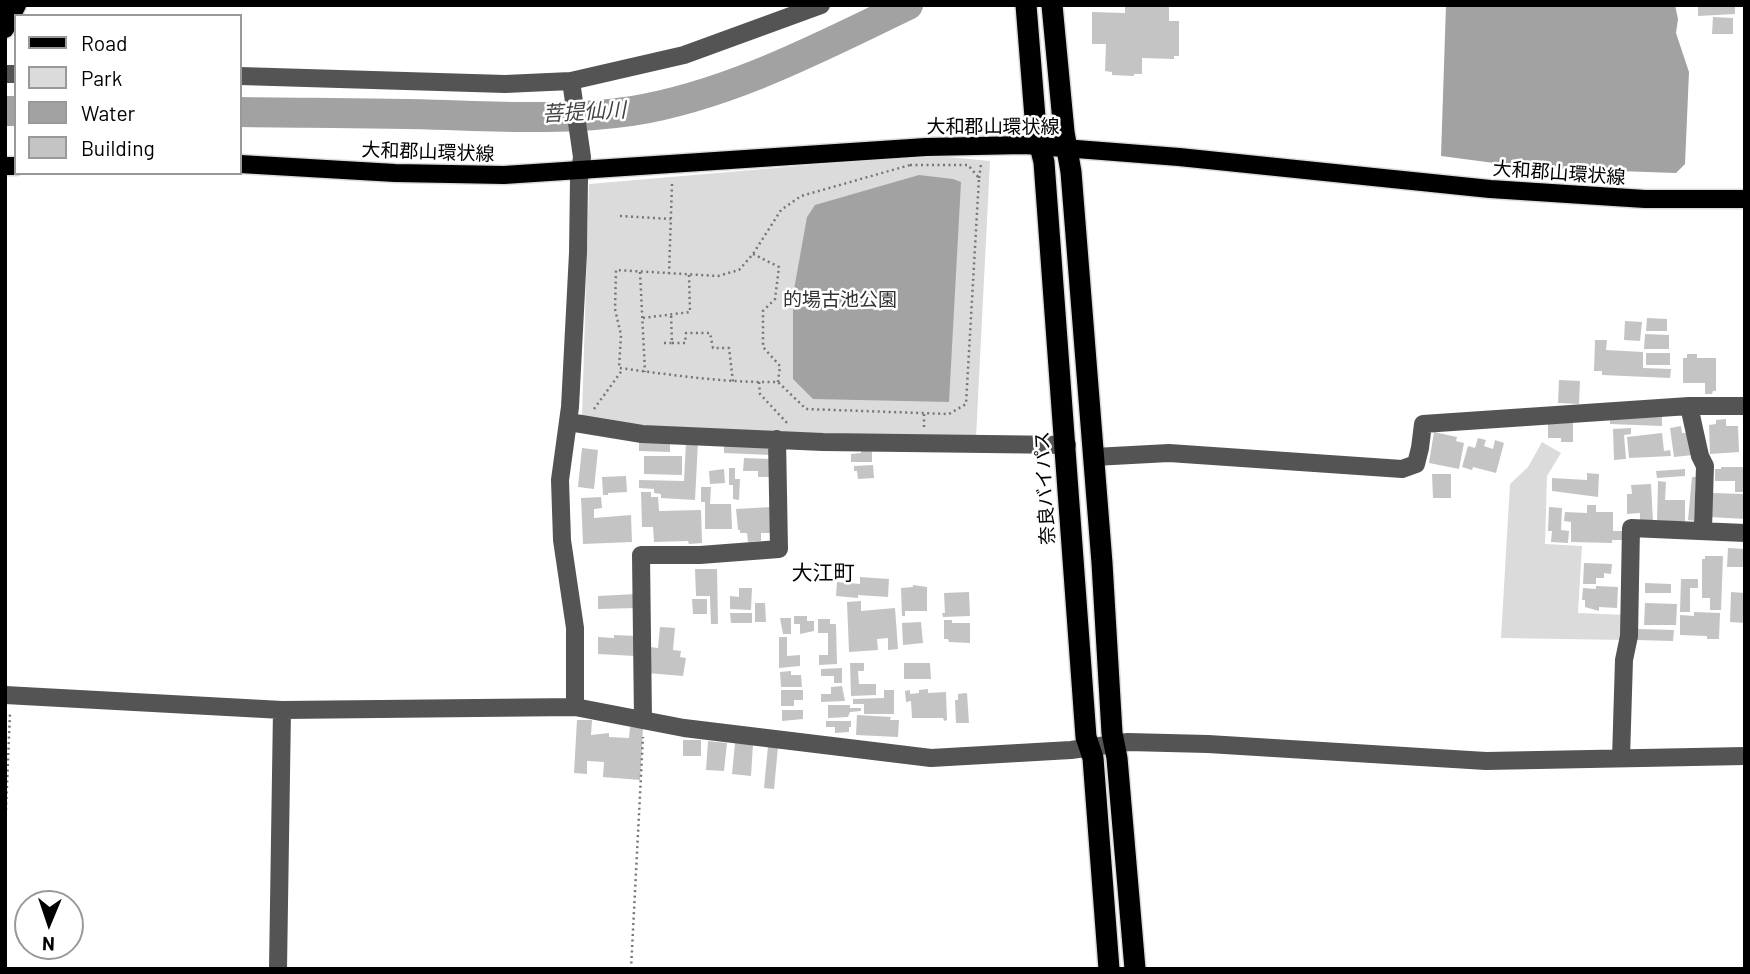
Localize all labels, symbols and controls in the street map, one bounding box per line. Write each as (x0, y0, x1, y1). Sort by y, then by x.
legend (14, 14, 242, 175)
text: Road (81, 30, 127, 55)
text: Park (81, 65, 122, 90)
water label: 菩提仙川 (541, 97, 627, 127)
text: Water (81, 100, 135, 125)
street label: 大和郡山環状線 (927, 116, 1059, 138)
text: Building (81, 135, 155, 160)
street label: 大和郡山環状線 (361, 138, 495, 166)
street label: 大和郡山環状線 (1492, 157, 1626, 189)
park label: 的場古池公園 (783, 289, 897, 311)
street label: 奈良バイパス (1031, 430, 1059, 546)
district label: 大江町 (792, 560, 854, 586)
north arrow (14, 890, 84, 960)
text: N (42, 933, 55, 956)

